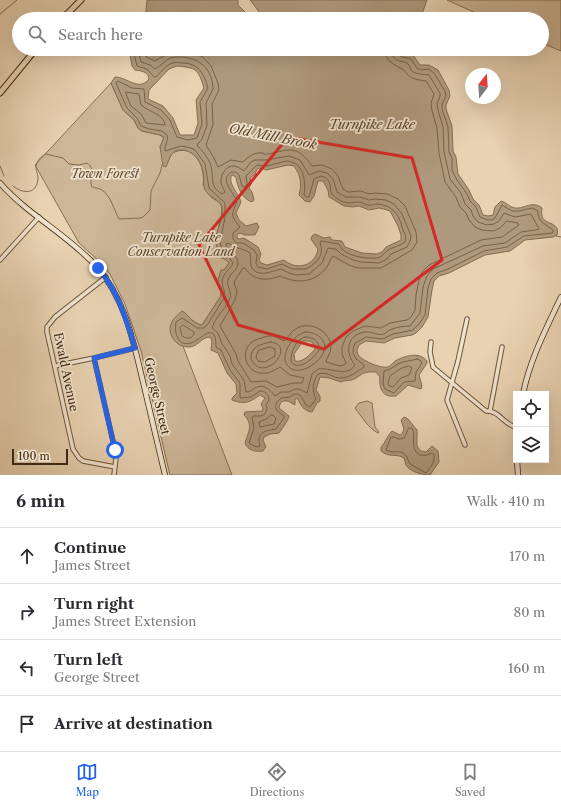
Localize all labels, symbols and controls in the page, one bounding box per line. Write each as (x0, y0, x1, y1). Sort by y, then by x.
search box (12, 12, 549, 56)
icon: search (26, 23, 48, 45)
text: Search here (58, 25, 143, 44)
north arrow (465, 68, 501, 104)
water label: Turnpike Lake (329, 116, 416, 132)
water label: Old Mill Brook (228, 120, 319, 152)
park label: Town Forest (71, 166, 140, 181)
park label: Turnpike Lake Conservation Land (128, 230, 236, 259)
route end (89, 259, 107, 277)
street label: Ewald Avenue (51, 331, 82, 413)
street label: George Street (141, 356, 174, 437)
map controls (513, 391, 549, 463)
button: locate (513, 391, 549, 427)
button: layers (513, 427, 549, 463)
route start (106, 441, 124, 459)
scale bar (12, 447, 68, 466)
text: 100 m (18, 449, 50, 463)
text: 6 min (16, 491, 65, 511)
text: Walk · 410 m (467, 493, 545, 509)
text: Continue (54, 538, 126, 557)
icon: ahead (16, 545, 38, 567)
text: 170 m (509, 548, 545, 564)
text: James Street (54, 557, 131, 573)
text: Turn right (54, 594, 134, 613)
icon: right (16, 601, 38, 623)
text: 80 m (513, 604, 545, 620)
text: James Street Extension (54, 613, 196, 629)
text: Turn left (54, 650, 123, 669)
icon: left (16, 657, 38, 679)
text: 160 m (508, 660, 545, 676)
text: George Street (54, 669, 140, 685)
icon: arrive (16, 713, 38, 735)
text: Arrive at destination (54, 714, 213, 733)
tab: Map (75, 761, 99, 799)
tab: Directions (250, 761, 304, 799)
tab: Saved (455, 761, 486, 799)

